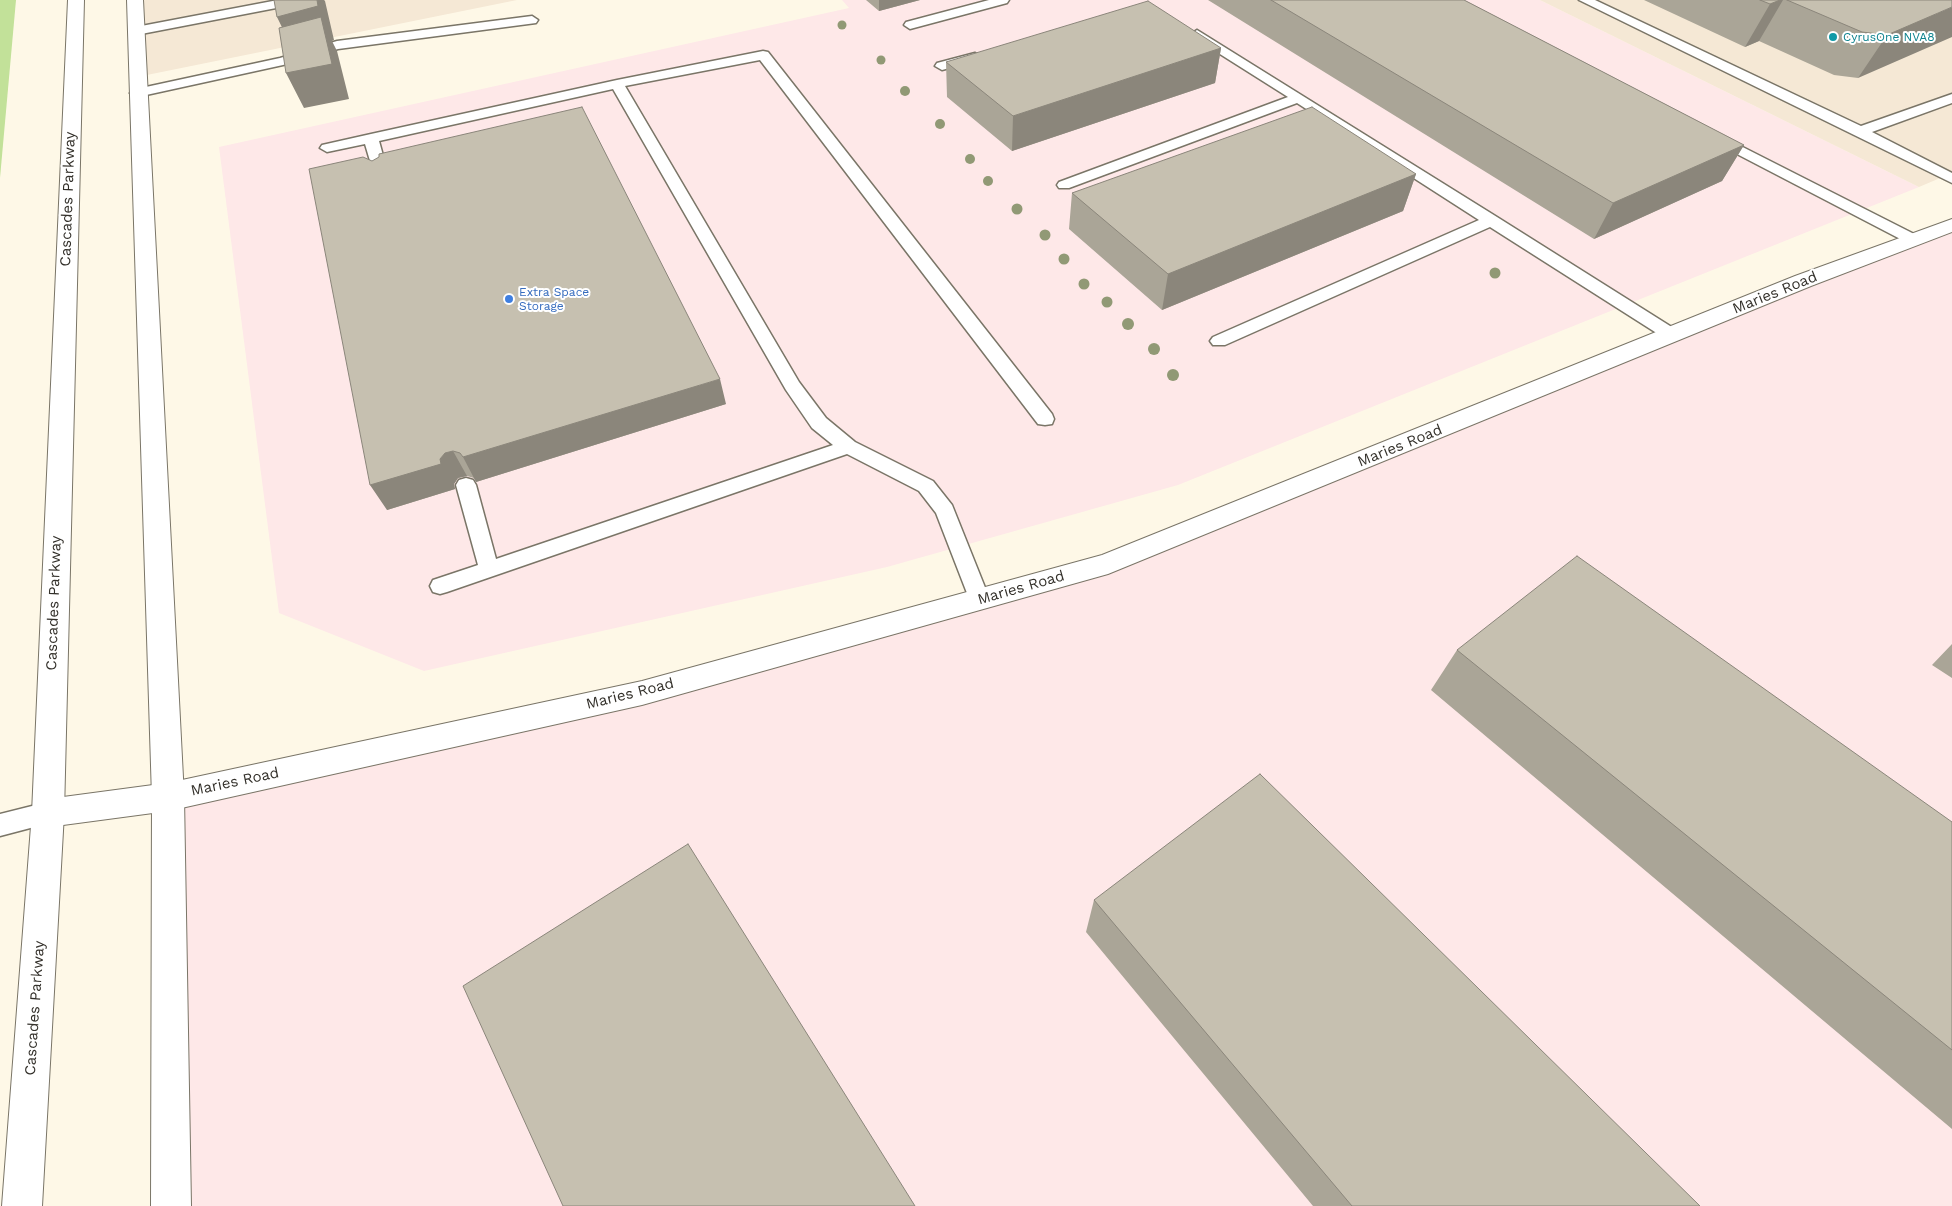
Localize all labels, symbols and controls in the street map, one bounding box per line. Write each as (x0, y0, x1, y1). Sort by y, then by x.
place label: CyrusOne NVA8 (1843, 30, 1935, 44)
marker: CyrusOne NVA8 (1827, 31, 1839, 43)
street label: Cascades Parkway (57, 131, 79, 267)
street label: Maries Road (1730, 268, 1820, 318)
place label: Extra Space Storage (519, 285, 589, 313)
marker: Extra Space Storage (503, 293, 515, 305)
street label: Maries Road (1355, 421, 1445, 471)
street label: Cascades Parkway (43, 535, 65, 671)
street label: Maries Road (975, 567, 1067, 609)
street label: Maries Road (584, 674, 676, 714)
street label: Maries Road (189, 764, 281, 800)
street label: Cascades Parkway (21, 940, 49, 1076)

